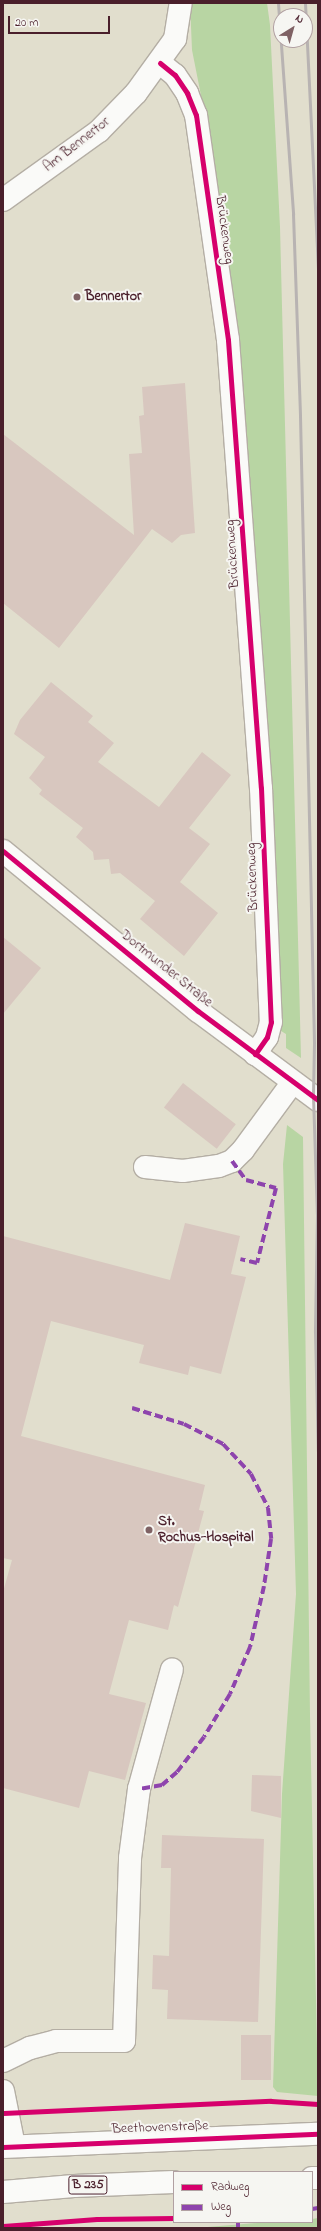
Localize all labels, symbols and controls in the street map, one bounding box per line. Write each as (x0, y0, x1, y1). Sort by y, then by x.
scale bar (10, 8, 112, 34)
north arrow (273, 8, 313, 48)
text: N (292, 11, 307, 28)
text: 20 m (15, 14, 38, 32)
street label: Am Bennertor (41, 114, 113, 176)
street label: Brückenweg (211, 195, 237, 265)
place label: Bennertor (85, 289, 141, 305)
marker: Bennertor (72, 292, 82, 302)
street label: Brückenweg (222, 519, 244, 589)
street label: Brückenweg (243, 842, 263, 912)
street label: Dortmunder Straße (117, 927, 215, 1011)
place label: St. Rochus-Hospital (158, 1514, 254, 1546)
marker: St. Rochus-Hospital (143, 1524, 155, 1536)
street label: Beethovenstraße (111, 2118, 209, 2138)
legend (173, 2171, 313, 2223)
road number: B 235 (68, 2174, 108, 2196)
text: Radweg (211, 2178, 250, 2196)
text: Weg (211, 2198, 231, 2216)

